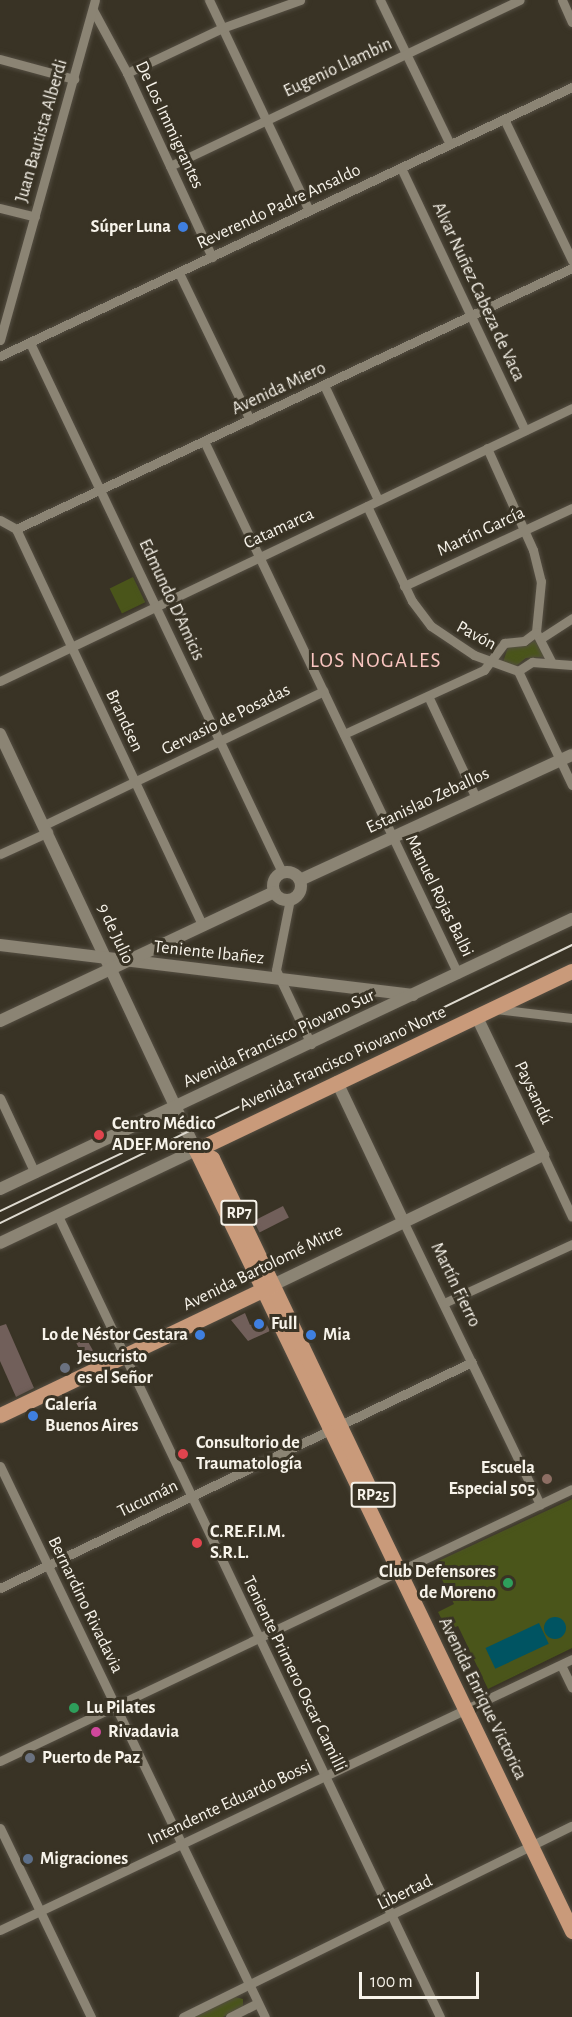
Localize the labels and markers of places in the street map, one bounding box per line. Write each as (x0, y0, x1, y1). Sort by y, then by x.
place label: Súper Luna (91, 216, 171, 238)
marker: Súper Luna (176, 220, 190, 234)
place label: Centro Médico ADEF Moreno (112, 1114, 216, 1156)
marker: Centro Médico ADEF Moreno (90, 1126, 108, 1144)
place label: Full (271, 1313, 297, 1335)
marker: Full (252, 1317, 266, 1331)
place label: Lo de Néstor Gestara (41, 1324, 188, 1346)
place label: Mia (323, 1324, 351, 1346)
marker: Lo de Néstor Gestara (193, 1328, 207, 1342)
marker: Mia (304, 1328, 318, 1342)
place label: Jesucristo es el Señor (77, 1347, 153, 1390)
marker: Jesucristo es el Señor (58, 1361, 72, 1375)
place label: Galería Buenos Aires (45, 1395, 139, 1438)
marker: Galería Buenos Aires (26, 1409, 40, 1423)
place label: Consultorio de Traumatología (196, 1433, 302, 1476)
marker: Consultorio de Traumatología (174, 1445, 192, 1463)
place label: Escuela Especial 505 (448, 1458, 535, 1500)
marker: Escuela Especial 505 (540, 1472, 554, 1486)
place label: C.RE.F.I.M. S.R.L. (210, 1522, 285, 1564)
marker: C.RE.F.I.M. S.R.L. (188, 1534, 206, 1552)
place label: Club Defensores de Moreno (379, 1562, 496, 1604)
marker: Club Defensores de Moreno (501, 1576, 515, 1590)
place label: Lu Pilates (86, 1697, 155, 1719)
marker: Lu Pilates (67, 1701, 81, 1715)
place label: Rivadavia (108, 1721, 179, 1743)
marker: Rivadavia (89, 1725, 103, 1739)
place label: Puerto de Paz (42, 1747, 140, 1769)
marker: Puerto de Paz (23, 1751, 37, 1765)
place label: Migraciones (40, 1848, 128, 1870)
marker: Migraciones (21, 1852, 35, 1866)

